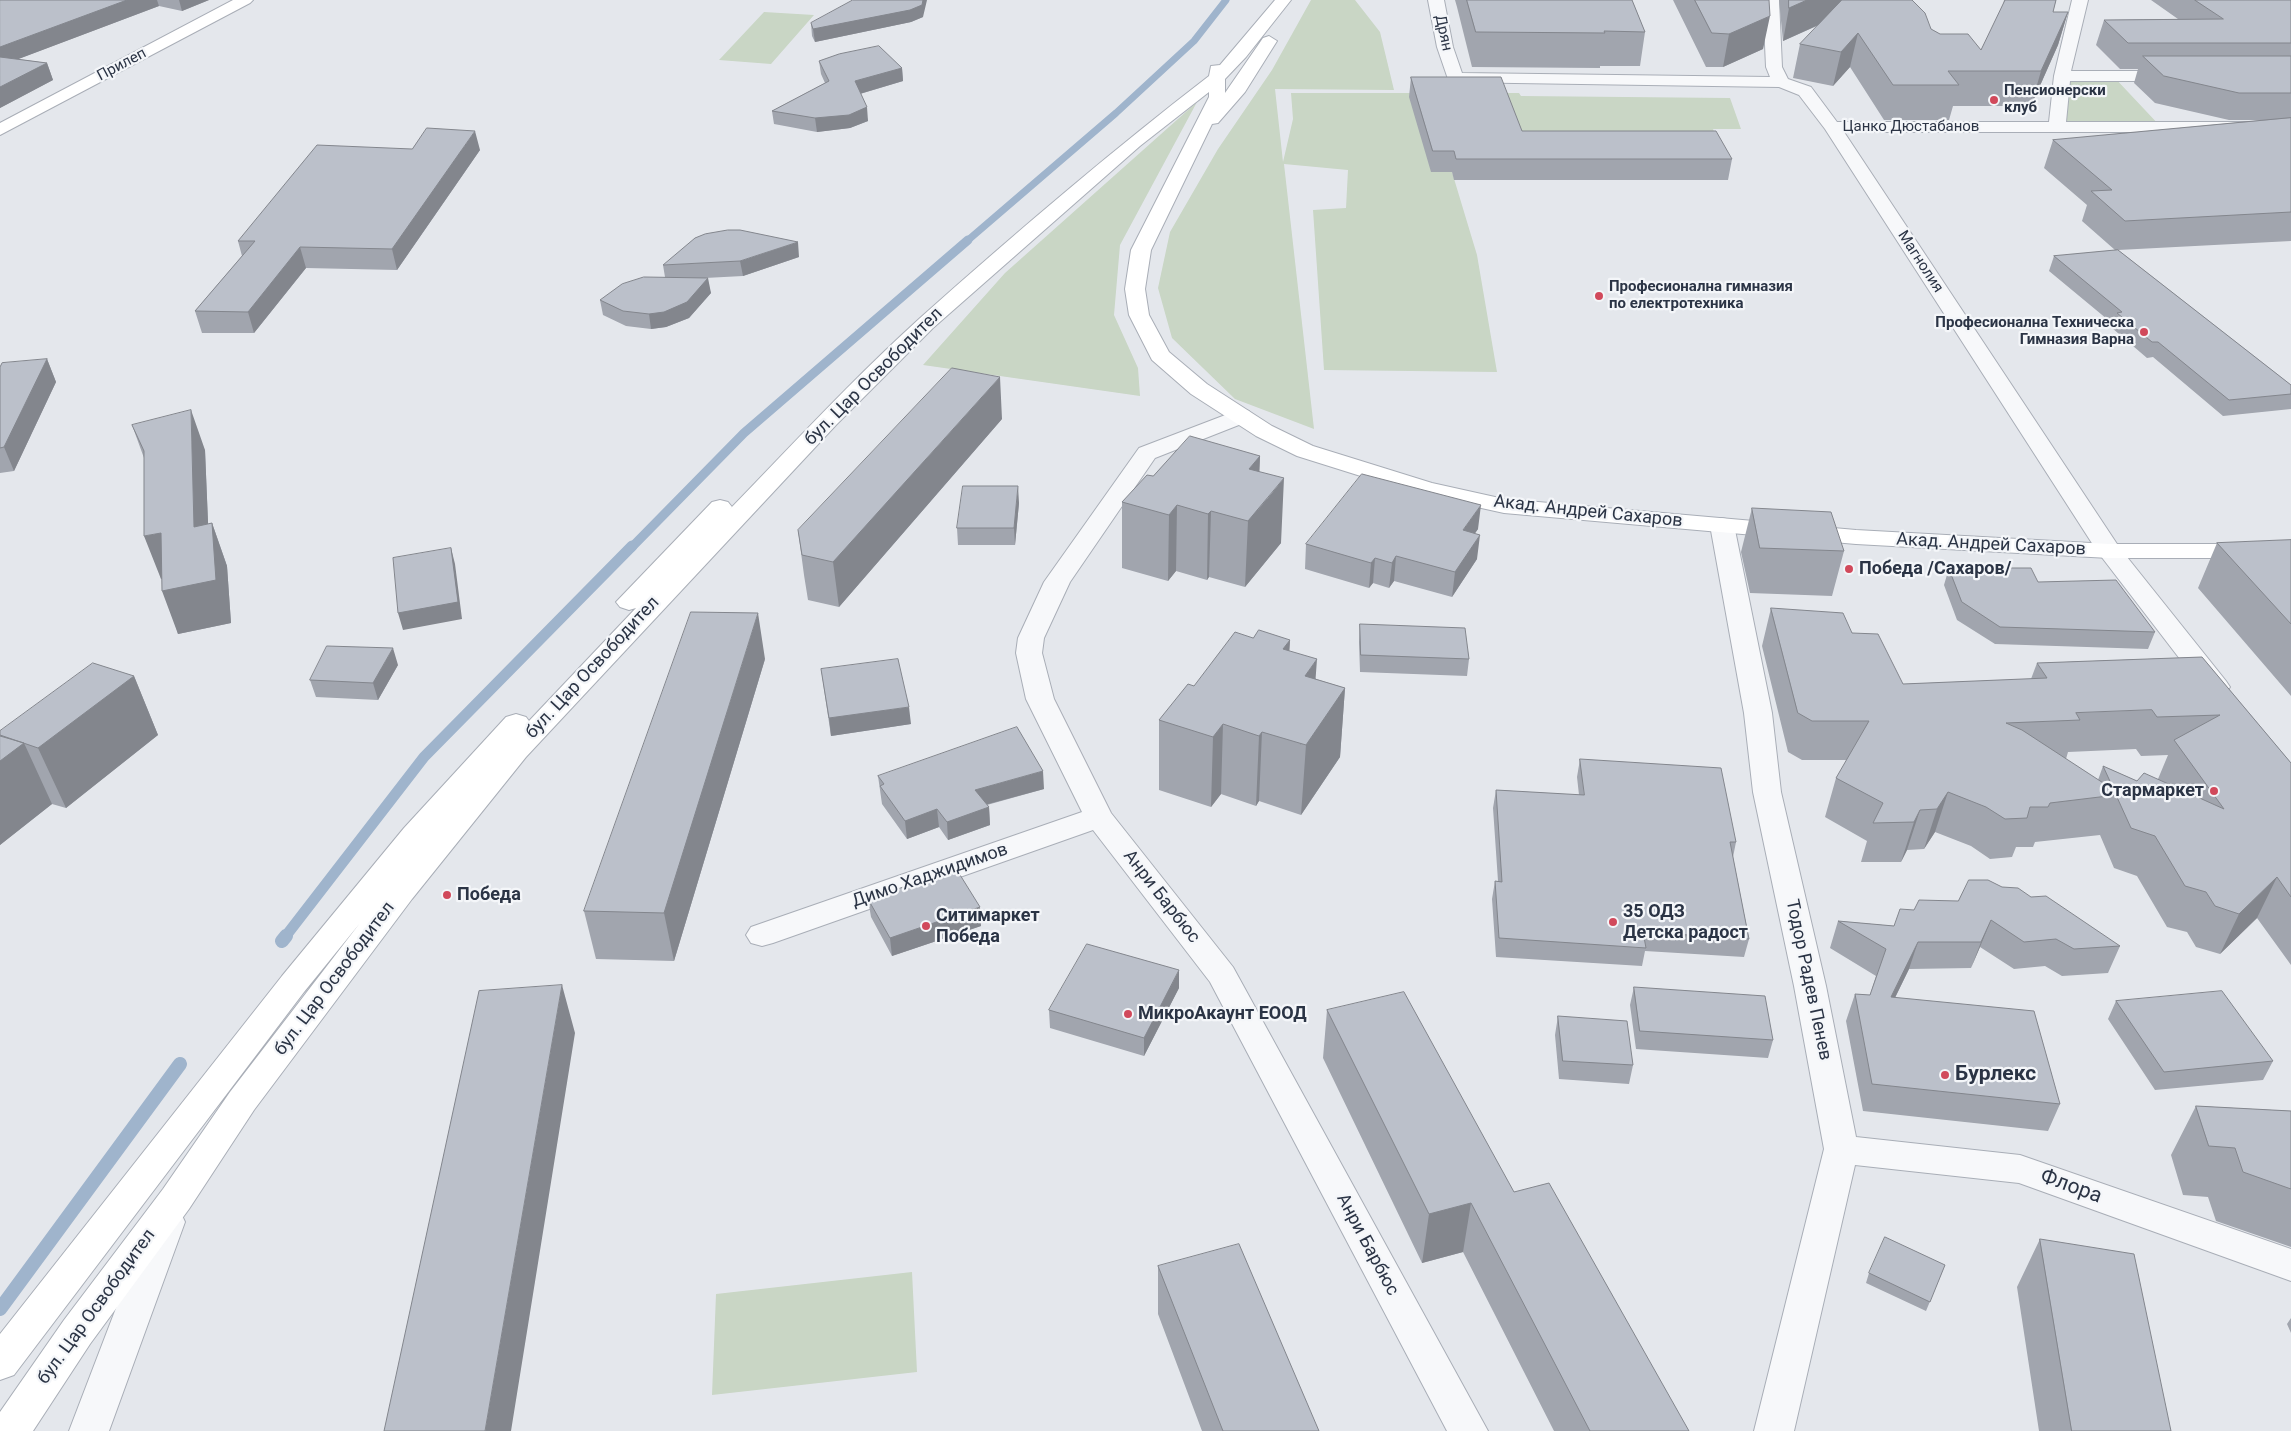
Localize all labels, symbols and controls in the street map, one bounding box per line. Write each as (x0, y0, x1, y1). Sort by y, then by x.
street label: Дрян (1430, 13, 1456, 53)
street label: Прилеп (94, 45, 150, 85)
place label: Пенсионерски клуб (2004, 82, 2106, 117)
marker: Пенсионерски клуб (1988, 94, 2000, 106)
street label: Цанко Дюстабанов (1843, 118, 1979, 136)
street label: Магнолия (1893, 228, 1947, 296)
place label: Професионална гимназия по електротехника (1609, 278, 1793, 313)
marker: Професионална гимназия по електротехника (1593, 290, 1605, 302)
street label: бул. Цар Освободител (800, 303, 948, 451)
place label: Професионална Техническа Гимназия Варна (1935, 314, 2134, 349)
marker: Професионална Техническа Гимназия Варна (2138, 326, 2150, 338)
street label: Акад. Андрей Сахаров (1493, 491, 1683, 533)
street label: Акад. Андрей Сахаров (1896, 529, 2086, 561)
place label: Победа /Сахаров/ (1859, 558, 2011, 580)
marker: Победа /Сахаров/ (1843, 563, 1855, 575)
street label: бул. Цар Освободител (522, 592, 664, 744)
place label: Стармаркет (2101, 780, 2204, 802)
marker: Стармаркет (2208, 785, 2220, 797)
street label: Димо Хаджидимов (849, 839, 1011, 913)
street label: Анри Барбюс (1118, 846, 1204, 948)
place label: Победа (457, 884, 521, 906)
marker: Победа (441, 889, 453, 901)
street label: бул. Цар Освободител (270, 898, 400, 1060)
street label: Тодор Радев Пенев (1780, 898, 1836, 1062)
place label: 35 ОДЗ Детска радост (1623, 901, 1748, 944)
place label: Ситимаркет Победа (936, 905, 1040, 948)
marker: 35 ОДЗ Детска радост (1607, 916, 1619, 928)
marker: Ситимаркет Победа (920, 920, 932, 932)
place label: МикроАкаунт ЕООД (1138, 1003, 1307, 1025)
marker: МикроАкаунт ЕООД (1122, 1008, 1134, 1020)
place label: Бурлекс (1955, 1062, 2036, 1088)
marker: Бурлекс (1939, 1069, 1951, 1081)
street label: Флора (2037, 1164, 2105, 1210)
street label: Анри Барбюс (1331, 1190, 1403, 1300)
street label: бул. Цар Освободител (33, 1225, 161, 1389)

